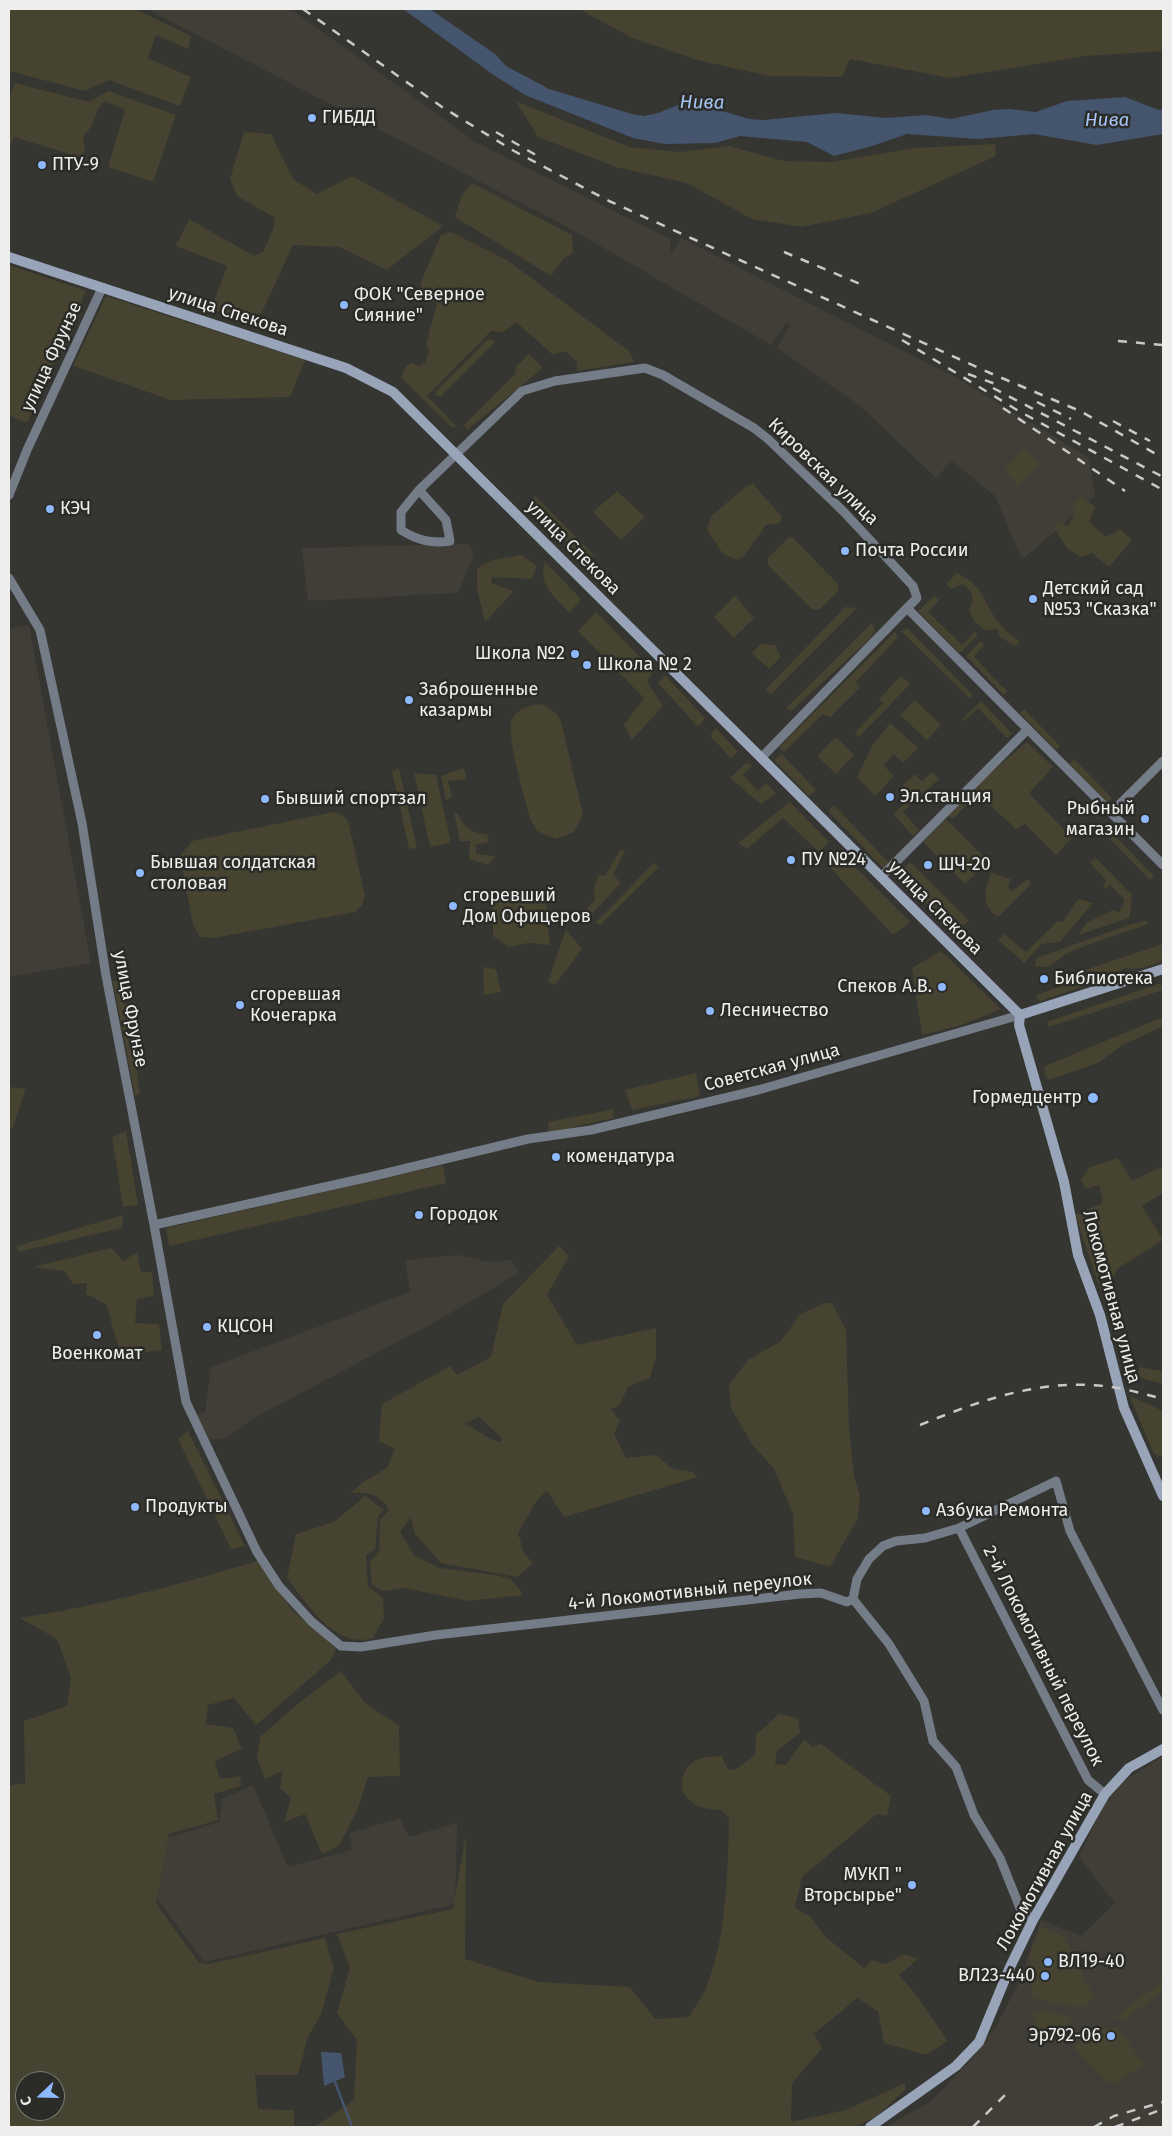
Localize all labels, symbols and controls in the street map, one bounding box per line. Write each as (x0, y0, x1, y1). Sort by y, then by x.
water label: Нива (679, 91, 725, 115)
place label: ГИБДД (322, 107, 376, 129)
water label: Нива (1085, 110, 1129, 132)
marker: ГИБДД (306, 112, 318, 124)
place label: ПТУ-9 (52, 154, 99, 176)
marker: ПТУ-9 (36, 159, 48, 171)
street label: улица Спекова (165, 282, 291, 342)
place label: ФОК "Северное Сияние" (354, 284, 485, 326)
street label: улица Фрунзе (17, 299, 87, 415)
marker: ФОК "Северное Сияние" (338, 299, 350, 311)
street label: Кировская улица (763, 414, 883, 530)
street label: улица Спекова (521, 496, 625, 600)
place label: КЭЧ (60, 498, 91, 520)
marker: КЭЧ (44, 503, 56, 515)
place label: Почта России (855, 540, 968, 562)
marker: Почта России (839, 545, 851, 557)
place label: Детский сад №53 "Сказка" (1043, 578, 1157, 620)
marker: Детский сад №53 "Сказка" (1027, 593, 1039, 605)
place label: Школа №2 (475, 643, 565, 665)
marker: Школа №2 (569, 648, 581, 660)
place label: Школа № 2 (597, 654, 692, 676)
marker: Школа № 2 (581, 659, 593, 671)
place label: Заброшенные казармы (419, 679, 538, 722)
marker: Заброшенные казармы (403, 694, 415, 706)
place label: Эл.станция (900, 786, 992, 808)
place label: Бывший спортзал (275, 788, 427, 810)
marker: Эл.станция (884, 791, 896, 803)
marker: Бывший спортзал (259, 793, 271, 805)
place label: Рыбный магазин (1066, 798, 1135, 841)
marker: Рыбный магазин (1139, 813, 1151, 825)
place label: ПУ №24 (801, 849, 866, 871)
place label: Бывшая солдатская столовая (150, 852, 316, 894)
marker: ПУ №24 (785, 854, 797, 866)
place label: ШЧ-20 (938, 854, 991, 876)
street label: улица Спекова (883, 856, 987, 960)
marker: ШЧ-20 (922, 859, 934, 871)
marker: Бывшая солдатская столовая (134, 867, 146, 879)
place label: сгоревший Дом Офицеров (463, 885, 591, 928)
marker: сгоревший Дом Офицеров (447, 900, 459, 912)
street label: улица Фрунзе (108, 949, 152, 1069)
place label: Библиотека (1054, 968, 1153, 990)
marker: Библиотека (1038, 973, 1050, 985)
place label: Спеков А.В. (837, 976, 932, 998)
marker: Спеков А.В. (936, 981, 948, 993)
place label: сгоревшая Кочегарка (250, 984, 341, 1026)
marker: сгоревшая Кочегарка (234, 999, 246, 1011)
place label: Лесничество (720, 1000, 829, 1022)
marker: Лесничество (704, 1005, 716, 1017)
street label: Советская улица (702, 1039, 842, 1097)
place label: Гормедцентр (972, 1087, 1082, 1109)
marker: Гормедцентр (1086, 1091, 1100, 1105)
place label: комендатура (566, 1146, 675, 1168)
marker: комендатура (550, 1151, 562, 1163)
place label: Городок (429, 1204, 498, 1226)
street label: Локомотивная улица (1077, 1208, 1145, 1386)
marker: Городок (413, 1209, 425, 1221)
place label: КЦСОН (217, 1316, 274, 1338)
marker: КЦСОН (201, 1321, 213, 1333)
marker: Военкомат (91, 1329, 103, 1341)
place label: Военкомат (51, 1343, 143, 1365)
place label: Продукты (145, 1496, 228, 1518)
place label: Азбука Ремонта (936, 1500, 1068, 1522)
marker: Продукты (129, 1501, 141, 1513)
marker: Азбука Ремонта (920, 1505, 932, 1517)
street label: 2-й Локомотивный переулок (978, 1542, 1108, 1770)
street label: 4-й Локомотивный переулок (567, 1568, 813, 1616)
street label: Локомотивная улица (992, 1788, 1098, 1954)
place label: МУКП " Вторсырье" (804, 1864, 902, 1906)
marker: МУКП " Вторсырье" (906, 1879, 918, 1891)
place label: ВЛ19-40 (1058, 1951, 1125, 1973)
marker: ВЛ19-40 (1042, 1956, 1054, 1968)
place label: ВЛ23-440 (958, 1965, 1035, 1987)
marker: ВЛ23-440 (1039, 1970, 1051, 1982)
place label: Эр792-06 (1029, 2025, 1101, 2047)
marker: Эр792-06 (1105, 2030, 1117, 2042)
north arrow (15, 2071, 65, 2121)
text: С (17, 2094, 36, 2108)

